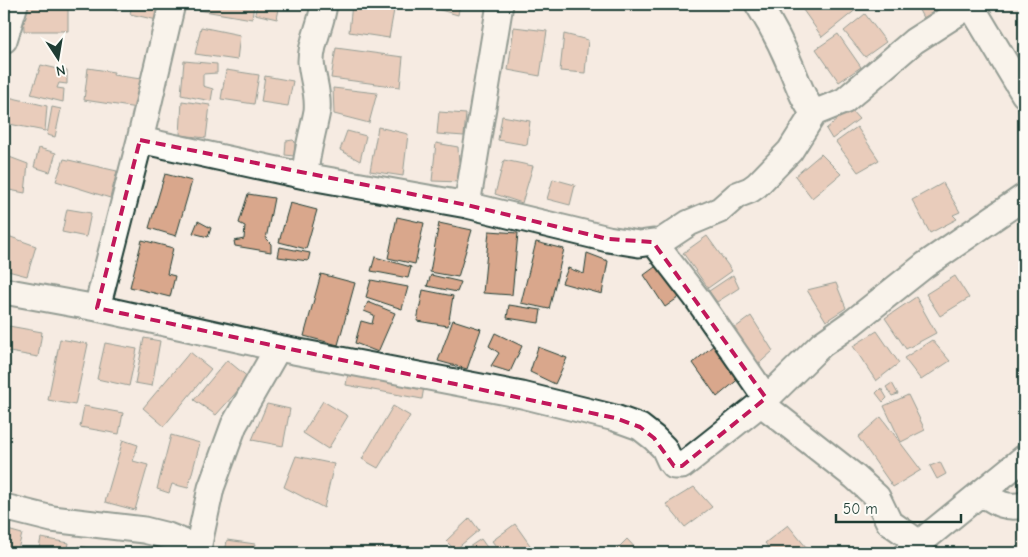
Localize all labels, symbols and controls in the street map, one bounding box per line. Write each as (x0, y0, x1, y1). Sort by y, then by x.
north arrow (32, 32, 82, 82)
text: N (54, 61, 67, 79)
scale bar (836, 492, 960, 524)
text: 50 m (843, 500, 878, 518)

